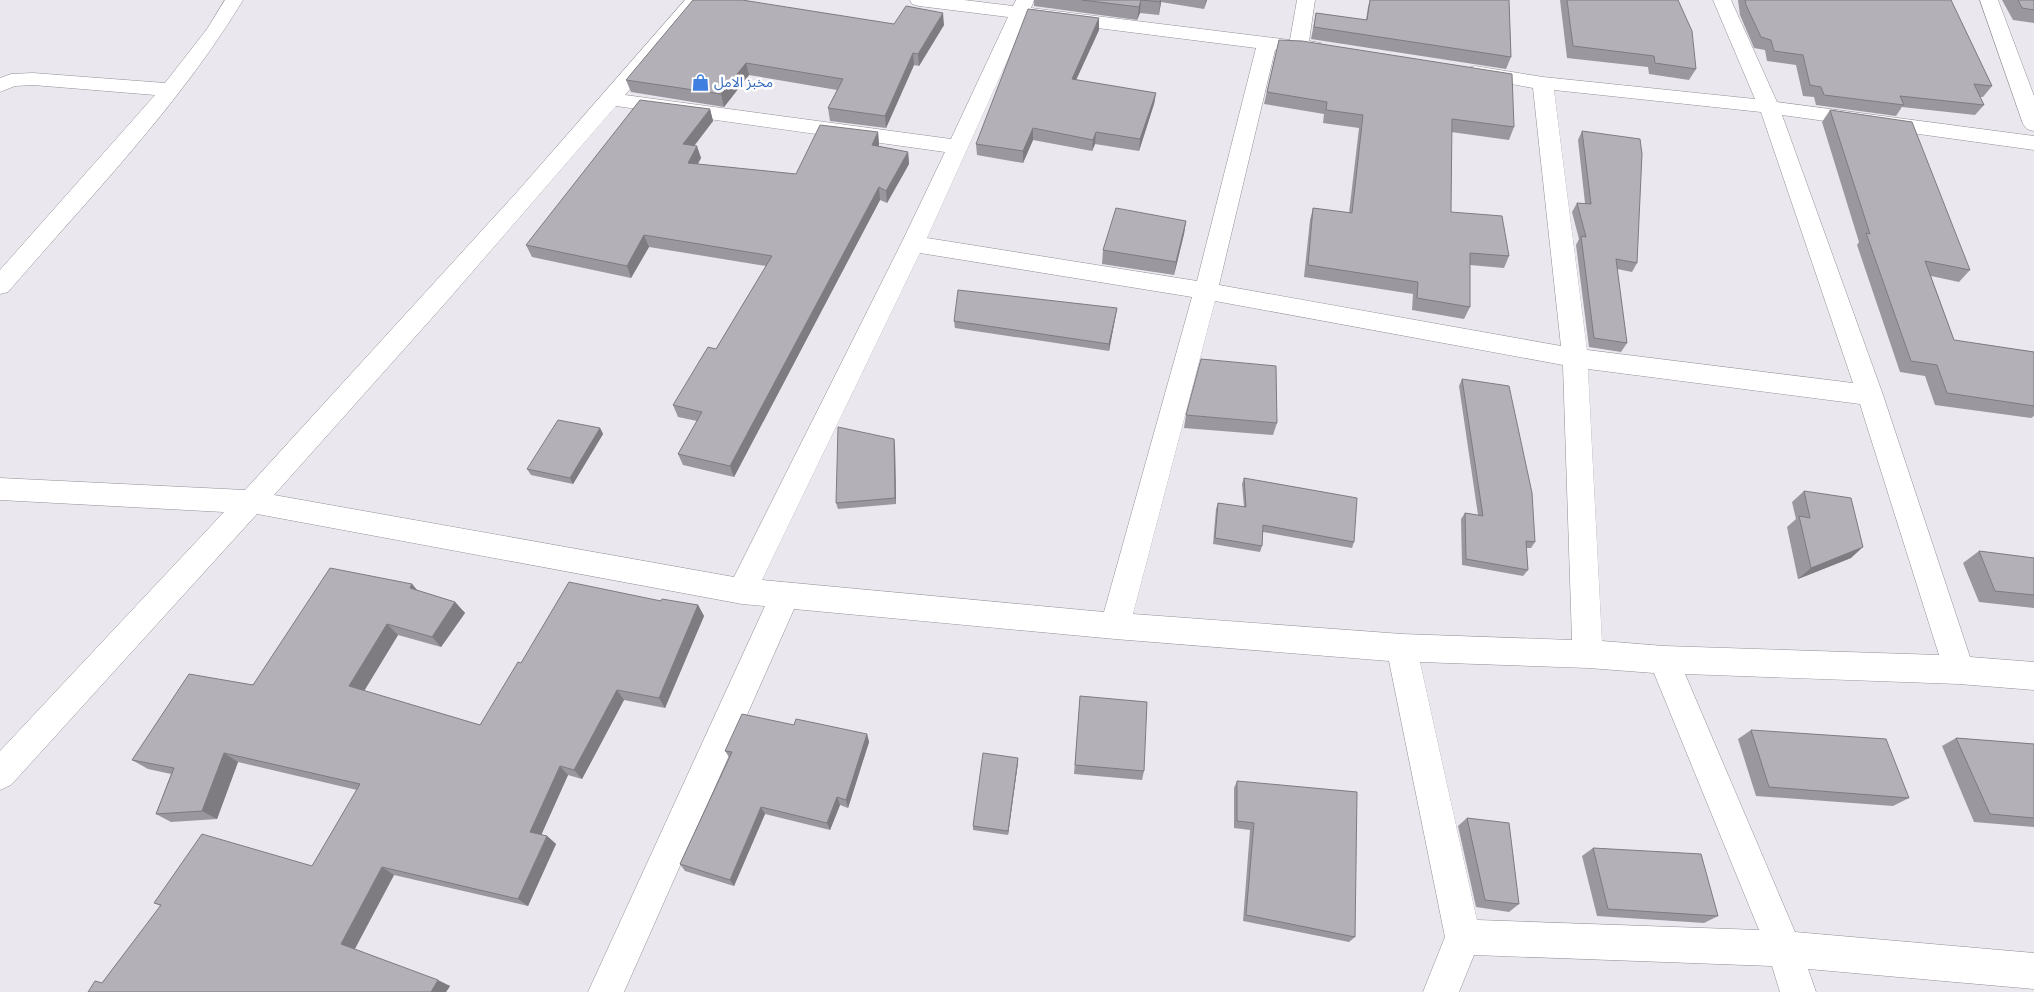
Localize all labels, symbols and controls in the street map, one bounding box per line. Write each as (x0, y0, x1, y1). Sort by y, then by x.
shop icon: مخبز الامل (690, 72, 710, 92)
place label: مخبز الامل (714, 75, 773, 91)

